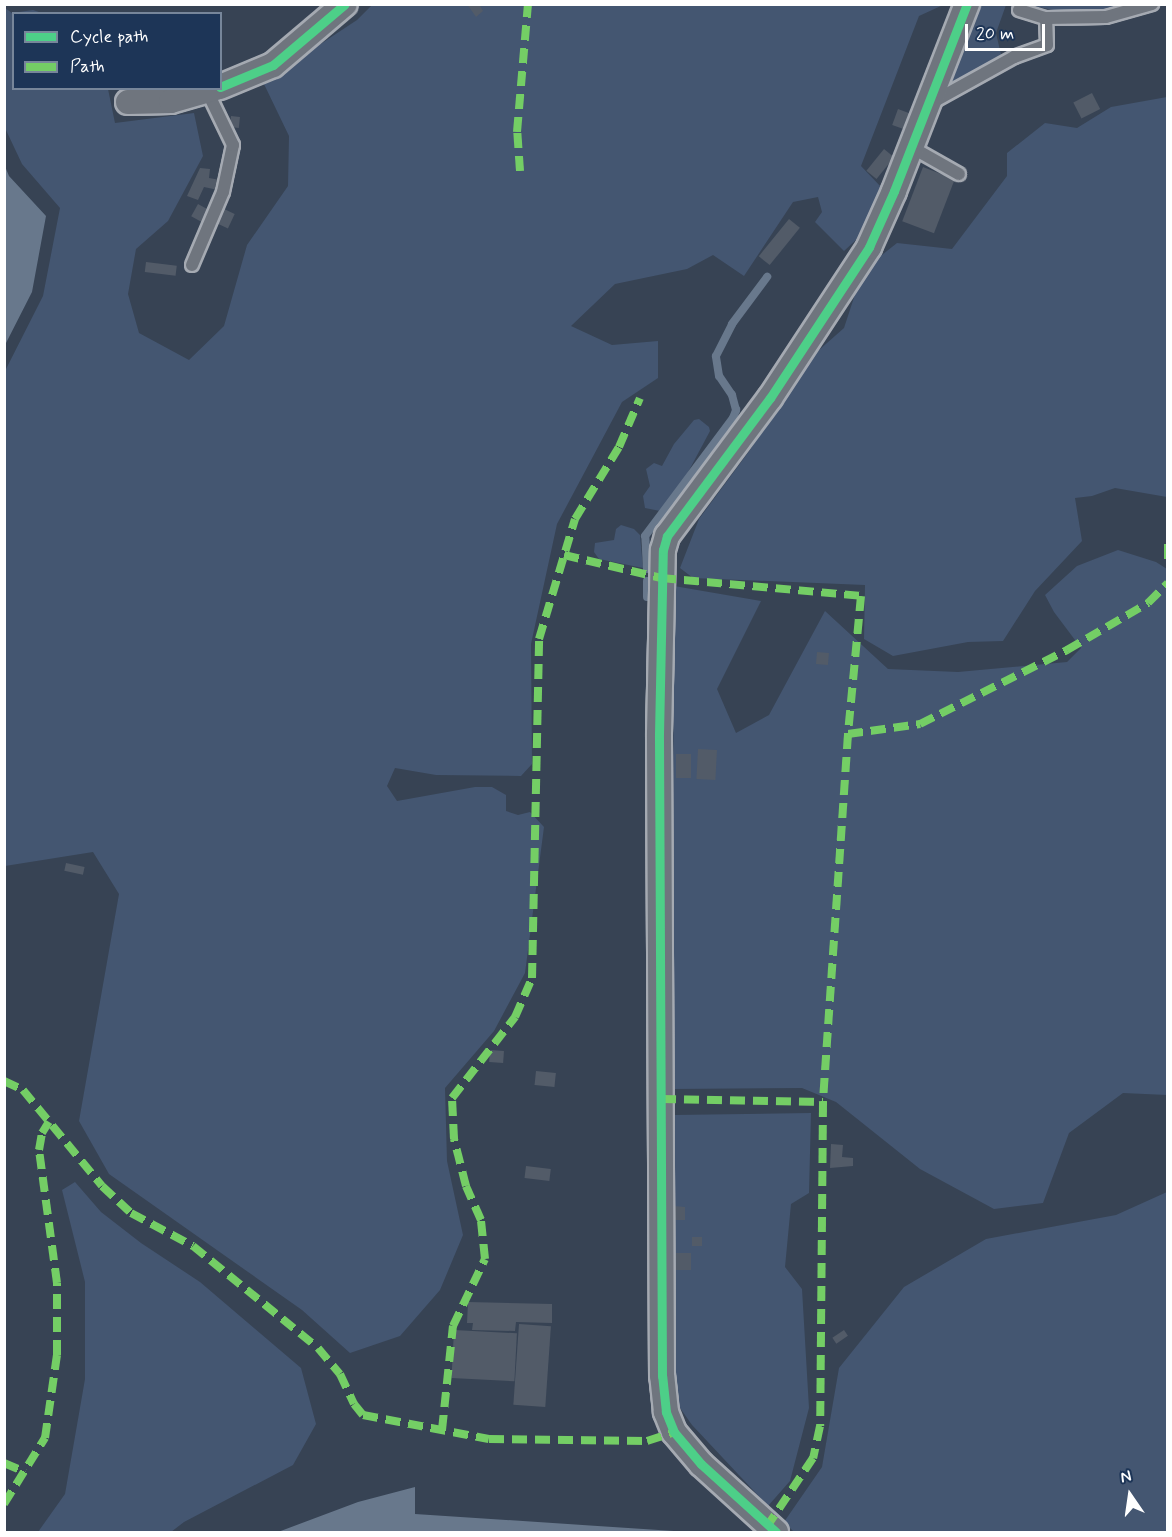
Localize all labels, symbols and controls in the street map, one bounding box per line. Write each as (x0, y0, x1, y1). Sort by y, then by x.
legend (12, 12, 222, 90)
scale bar (968, 12, 1048, 50)
text: 20 m (976, 22, 1014, 46)
text: Cycle path (70, 25, 148, 49)
text: Path (70, 55, 105, 79)
north arrow (1100, 1465, 1160, 1525)
text: N (1118, 1466, 1133, 1488)

